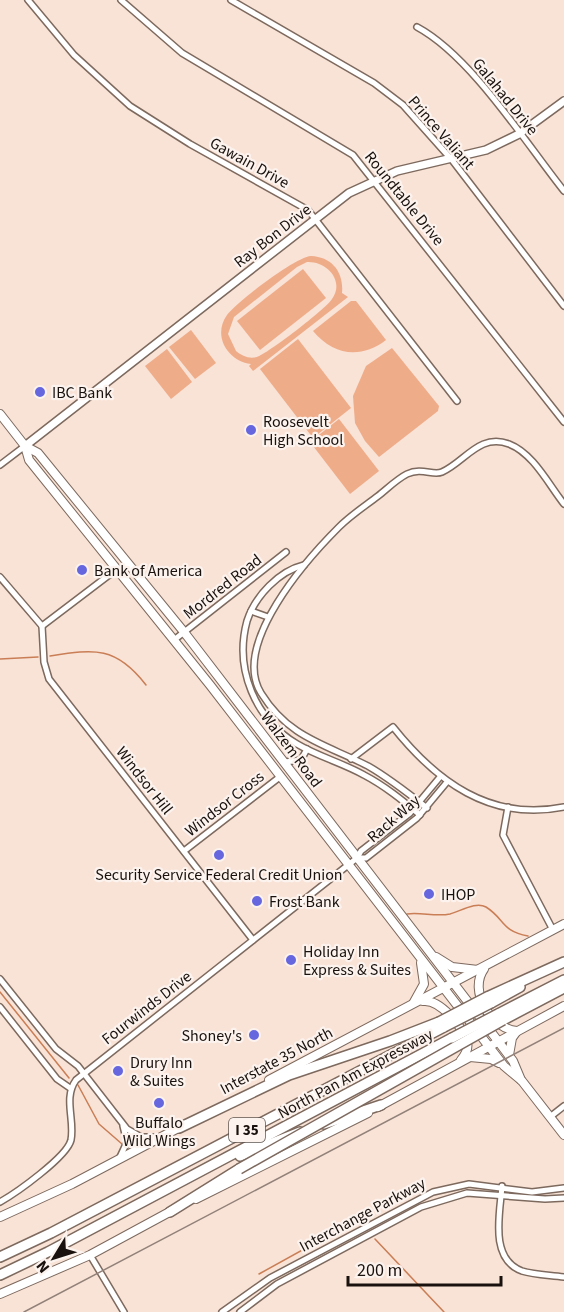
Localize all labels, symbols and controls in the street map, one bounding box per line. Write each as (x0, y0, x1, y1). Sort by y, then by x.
street label: Galahad Drive (467, 53, 543, 140)
street label: Prince Valiant (403, 91, 480, 175)
street label: Gawain Drive (206, 132, 293, 194)
street label: Roundtable Drive (359, 147, 449, 251)
street label: Ray Bon Drive (229, 199, 316, 273)
place label: IBC Bank (52, 382, 112, 404)
marker: IBC Bank (33, 385, 47, 399)
place label: Roosevelt High School (263, 411, 343, 451)
marker: Roosevelt High School (244, 423, 258, 437)
street label: Mordred Road (179, 549, 267, 624)
place label: Bank of America (94, 560, 202, 582)
marker: Bank of America (75, 563, 89, 577)
street label: Walzem Road (255, 707, 327, 792)
street label: Windsor Hill (111, 742, 178, 819)
street label: Windsor Cross (180, 766, 269, 842)
street label: Rack Way (363, 789, 425, 848)
marker: Security Service Federal Credit Union (212, 848, 226, 862)
place label: Security Service Federal Credit Union (95, 864, 343, 886)
place label: IHOP (441, 884, 475, 906)
marker: IHOP (422, 887, 436, 901)
place label: Frost Bank (269, 891, 340, 913)
marker: Frost Bank (250, 894, 264, 908)
place label: Holiday Inn Express & Suites (303, 941, 411, 981)
marker: Holiday Inn Express & Suites (284, 953, 298, 967)
street label: Fourwinds Drive (97, 966, 196, 1050)
street label: Interstate 35 North (216, 1022, 337, 1100)
street label: North Pan Am Expressway (274, 1023, 437, 1124)
place label: Shoney's (181, 1025, 242, 1047)
marker: Shoney's (247, 1028, 261, 1042)
place label: Drury Inn & Suites (130, 1052, 192, 1092)
marker: Drury Inn & Suites (111, 1064, 125, 1078)
marker: Buffalo Wild Wings (152, 1096, 166, 1110)
place label: Buffalo Wild Wings (123, 1112, 196, 1152)
road number: I 35 (229, 1118, 265, 1142)
street label: Interchange Parkway (295, 1172, 430, 1257)
north arrow (24, 1228, 84, 1288)
scale bar (348, 1249, 501, 1287)
text: N (31, 1256, 55, 1278)
text: 200 m (357, 1258, 402, 1283)

